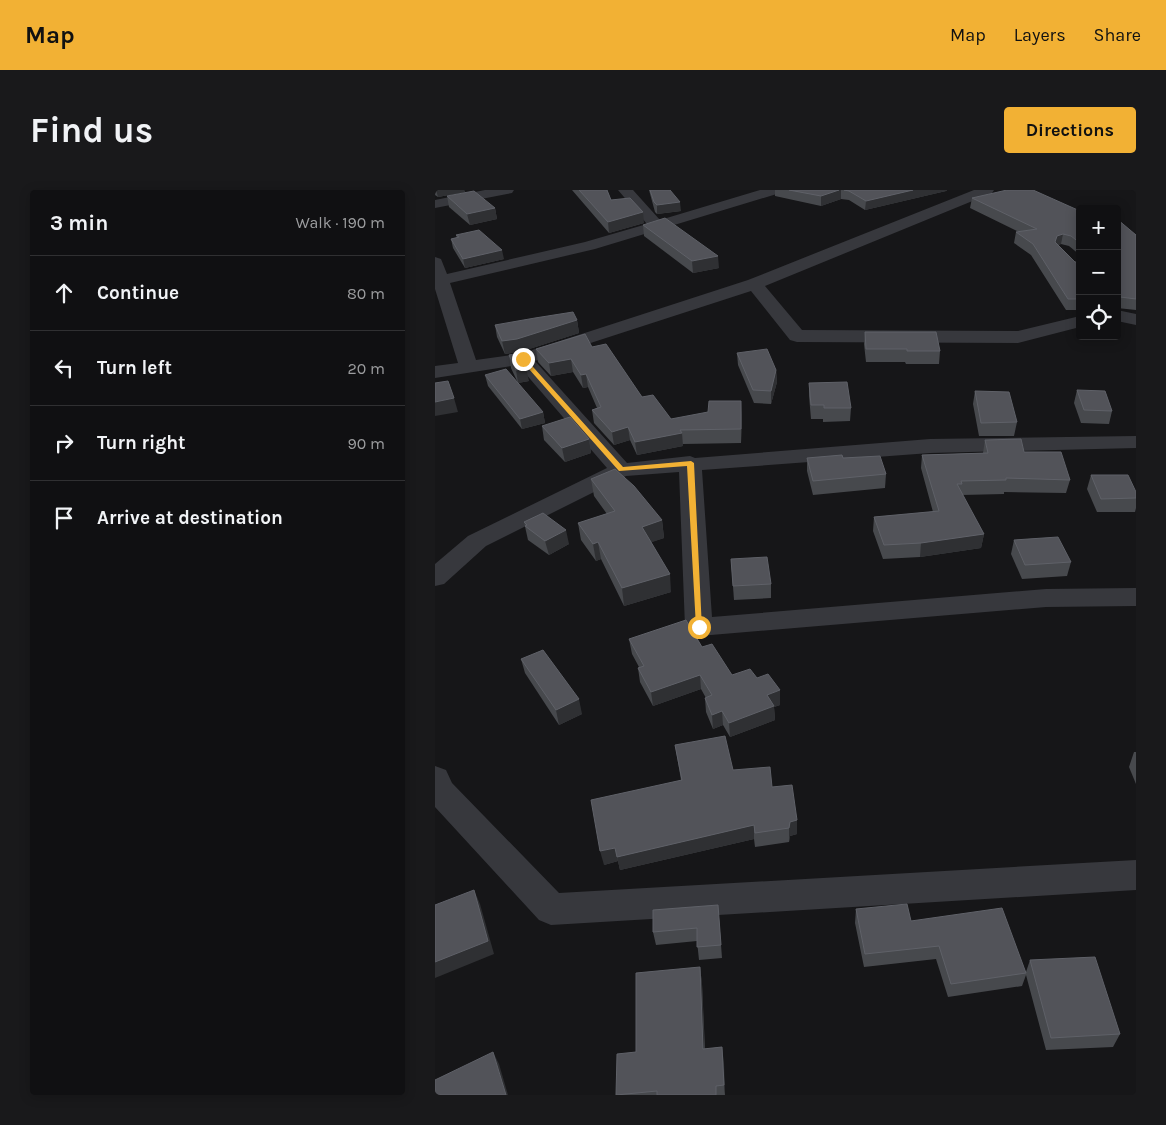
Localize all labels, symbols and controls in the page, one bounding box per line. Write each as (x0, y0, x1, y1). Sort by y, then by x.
text: Map (25, 21, 75, 49)
text: Map (950, 24, 986, 46)
text: Layers (1014, 24, 1066, 46)
text: Share (1094, 24, 1141, 46)
button: Directions (1004, 107, 1136, 153)
text: Find us (30, 110, 153, 151)
map controls (1076, 205, 1121, 340)
button: + (1076, 205, 1121, 250)
text: 3 min (50, 211, 108, 235)
text: Walk · 190 m (296, 213, 385, 232)
button: − (1076, 250, 1121, 295)
icon: ahead (50, 279, 78, 307)
text: Continue (97, 282, 179, 304)
text: 80 m (347, 284, 385, 303)
button: locate (1076, 295, 1121, 340)
route end (512, 348, 535, 371)
icon: left (50, 354, 78, 382)
text: Turn left (97, 357, 172, 379)
text: 20 m (347, 359, 385, 378)
icon: right (50, 429, 78, 457)
text: Turn right (97, 432, 186, 454)
text: 90 m (347, 434, 385, 453)
icon: arrive (50, 504, 78, 532)
text: Arrive at destination (97, 507, 283, 529)
route start (688, 616, 711, 639)

